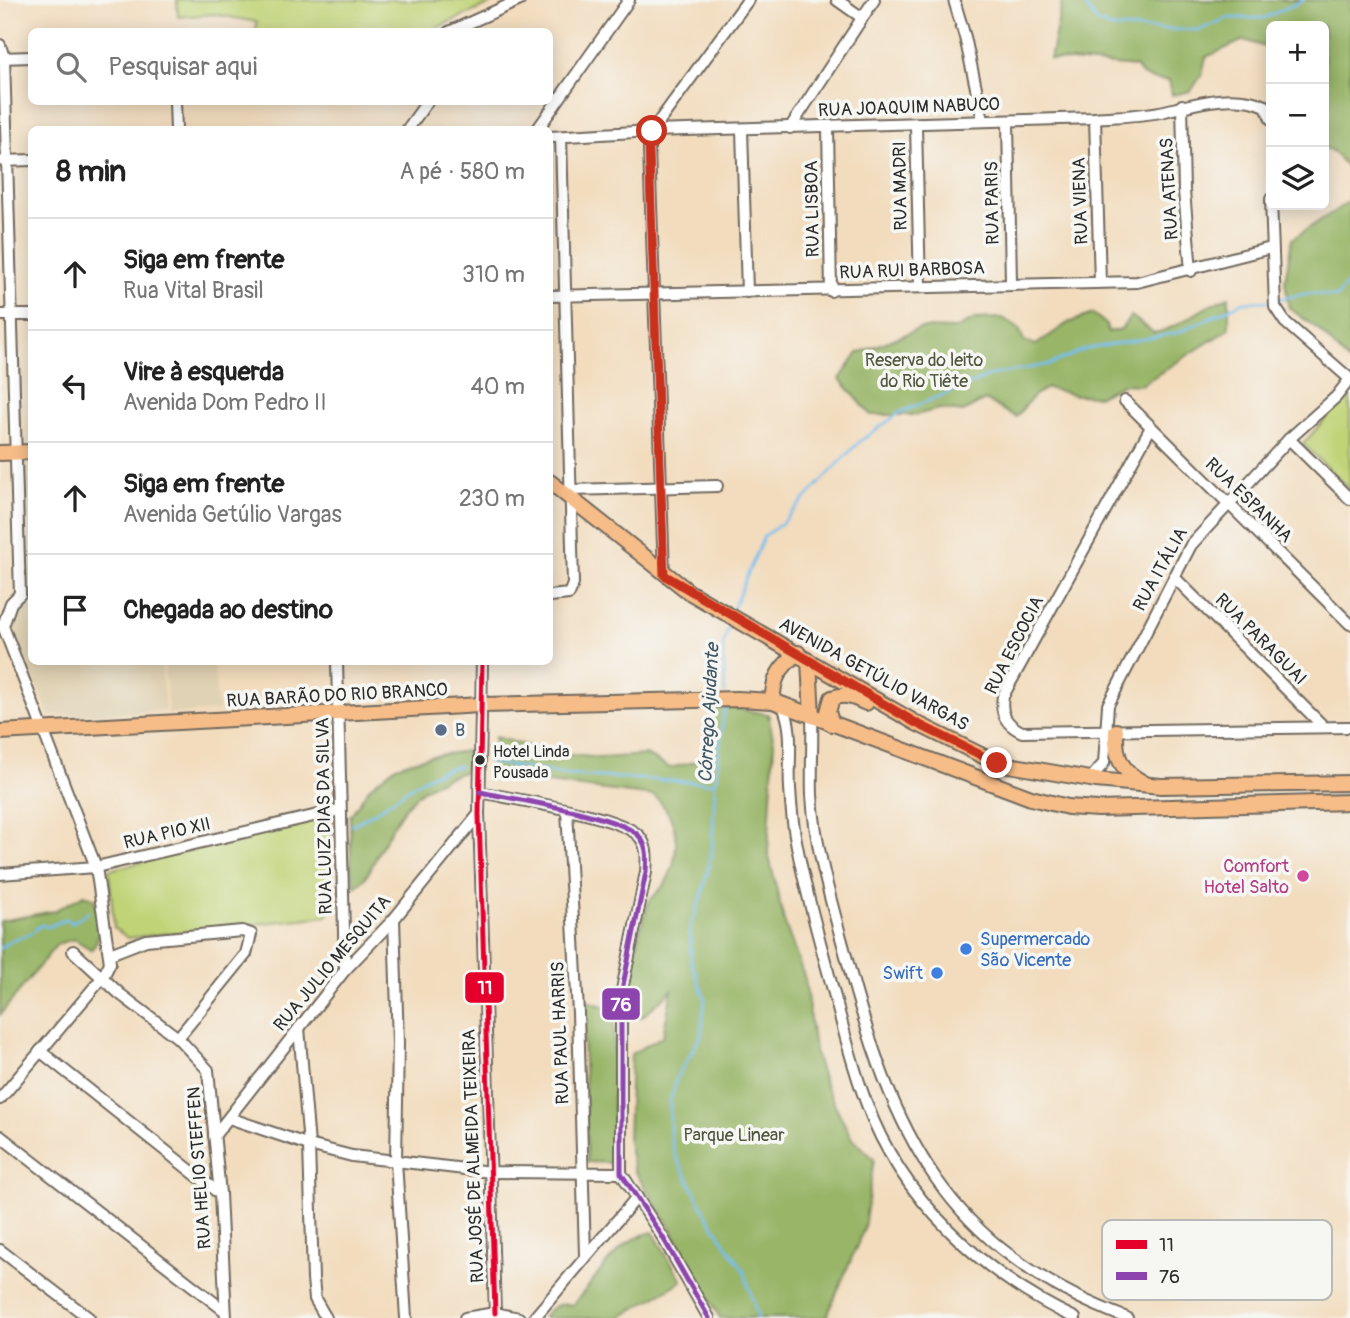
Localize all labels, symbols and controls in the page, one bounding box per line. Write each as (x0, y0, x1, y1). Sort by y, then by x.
map controls (1266, 21, 1329, 210)
button: + (1266, 21, 1329, 84)
search box (28, 28, 553, 105)
icon: search (52, 48, 90, 86)
text: Pesquisar aqui (108, 51, 257, 83)
button: − (1266, 84, 1329, 147)
street label: RUA JOAQUIM NABUCO (818, 93, 1000, 122)
route start (636, 115, 667, 146)
street label: RUA ATENAS (1155, 137, 1184, 241)
street label: RUA MADRI (888, 141, 913, 231)
button: layers (1266, 147, 1329, 210)
text: 8 min (56, 153, 126, 190)
text: A pé · 580 m (399, 157, 525, 186)
street label: RUA VIENA (1067, 157, 1094, 245)
street label: RUA LISBOA (800, 160, 825, 258)
street label: RUA PARIS (980, 161, 1005, 245)
text: Siga em frente (123, 244, 284, 276)
icon: ahead (56, 255, 94, 293)
street label: RUA RUI BARBOSA (839, 256, 985, 285)
text: 310 m (462, 260, 525, 289)
text: Rua Vital Brasil (123, 276, 264, 305)
park label: Reserva do leito do Rio Tiête (865, 349, 983, 393)
text: Vire à esquerda (123, 356, 284, 388)
icon: left (56, 367, 94, 405)
text: 40 m (471, 372, 525, 401)
text: Avenida Dom Pedro II (123, 388, 327, 417)
street label: RUA ESPANHA (1200, 453, 1297, 548)
text: Siga em frente (123, 468, 284, 500)
icon: ahead (56, 479, 94, 517)
text: 230 m (459, 484, 525, 513)
text: Avenida Getúlio Vargas (123, 500, 342, 529)
street label: RUA ITÁLIA (1128, 523, 1193, 615)
street label: RUA PARAGUAI (1210, 589, 1311, 690)
icon: arrive (56, 591, 94, 629)
street label: RUA ESCOCIA (980, 592, 1049, 698)
text: Chegada ao destino (123, 594, 333, 626)
street label: AVENIDA GETÚLIO VARGAS (775, 613, 973, 736)
water label: Córrego Ajudante (693, 641, 725, 783)
street label: RUA BARÃO DO RIO BRANCO (226, 678, 448, 713)
street label: RUA LUIZ DIAS DA SILVA (311, 717, 338, 915)
place label: B (455, 719, 465, 742)
marker: B (433, 722, 449, 738)
place label: Hotel Linda Pousada (493, 742, 569, 783)
route end (981, 747, 1012, 778)
marker: Hotel Linda Pousada (473, 753, 487, 767)
street label: RUA PIO XII (121, 812, 213, 855)
place label: Comfort Hotel Salto (1204, 855, 1290, 899)
marker: Comfort Hotel Salto (1295, 868, 1311, 884)
street label: RUA JULIO MESQUITA (269, 890, 396, 1036)
place label: Supermercado São Vicente (980, 928, 1091, 972)
marker: Supermercado São Vicente (958, 941, 974, 957)
street label: RUA PAUL HARRIS (547, 961, 574, 1105)
place label: Swift (883, 962, 924, 985)
marker: Swift (929, 965, 945, 981)
line badge: 11 (464, 971, 505, 1004)
text: 11 (478, 976, 492, 1000)
line badge: 76 (601, 987, 641, 1021)
text: 76 (610, 993, 632, 1017)
street label: RUA JOSÉ DE ALMEIDA TEIXEIRA (458, 1028, 489, 1283)
street label: RUA HELIO STEFFEN (182, 1086, 217, 1250)
park label: Parque Linear (683, 1124, 785, 1147)
legend (1102, 1220, 1332, 1300)
text: 11 (1159, 1233, 1174, 1257)
text: 76 (1159, 1265, 1180, 1289)

